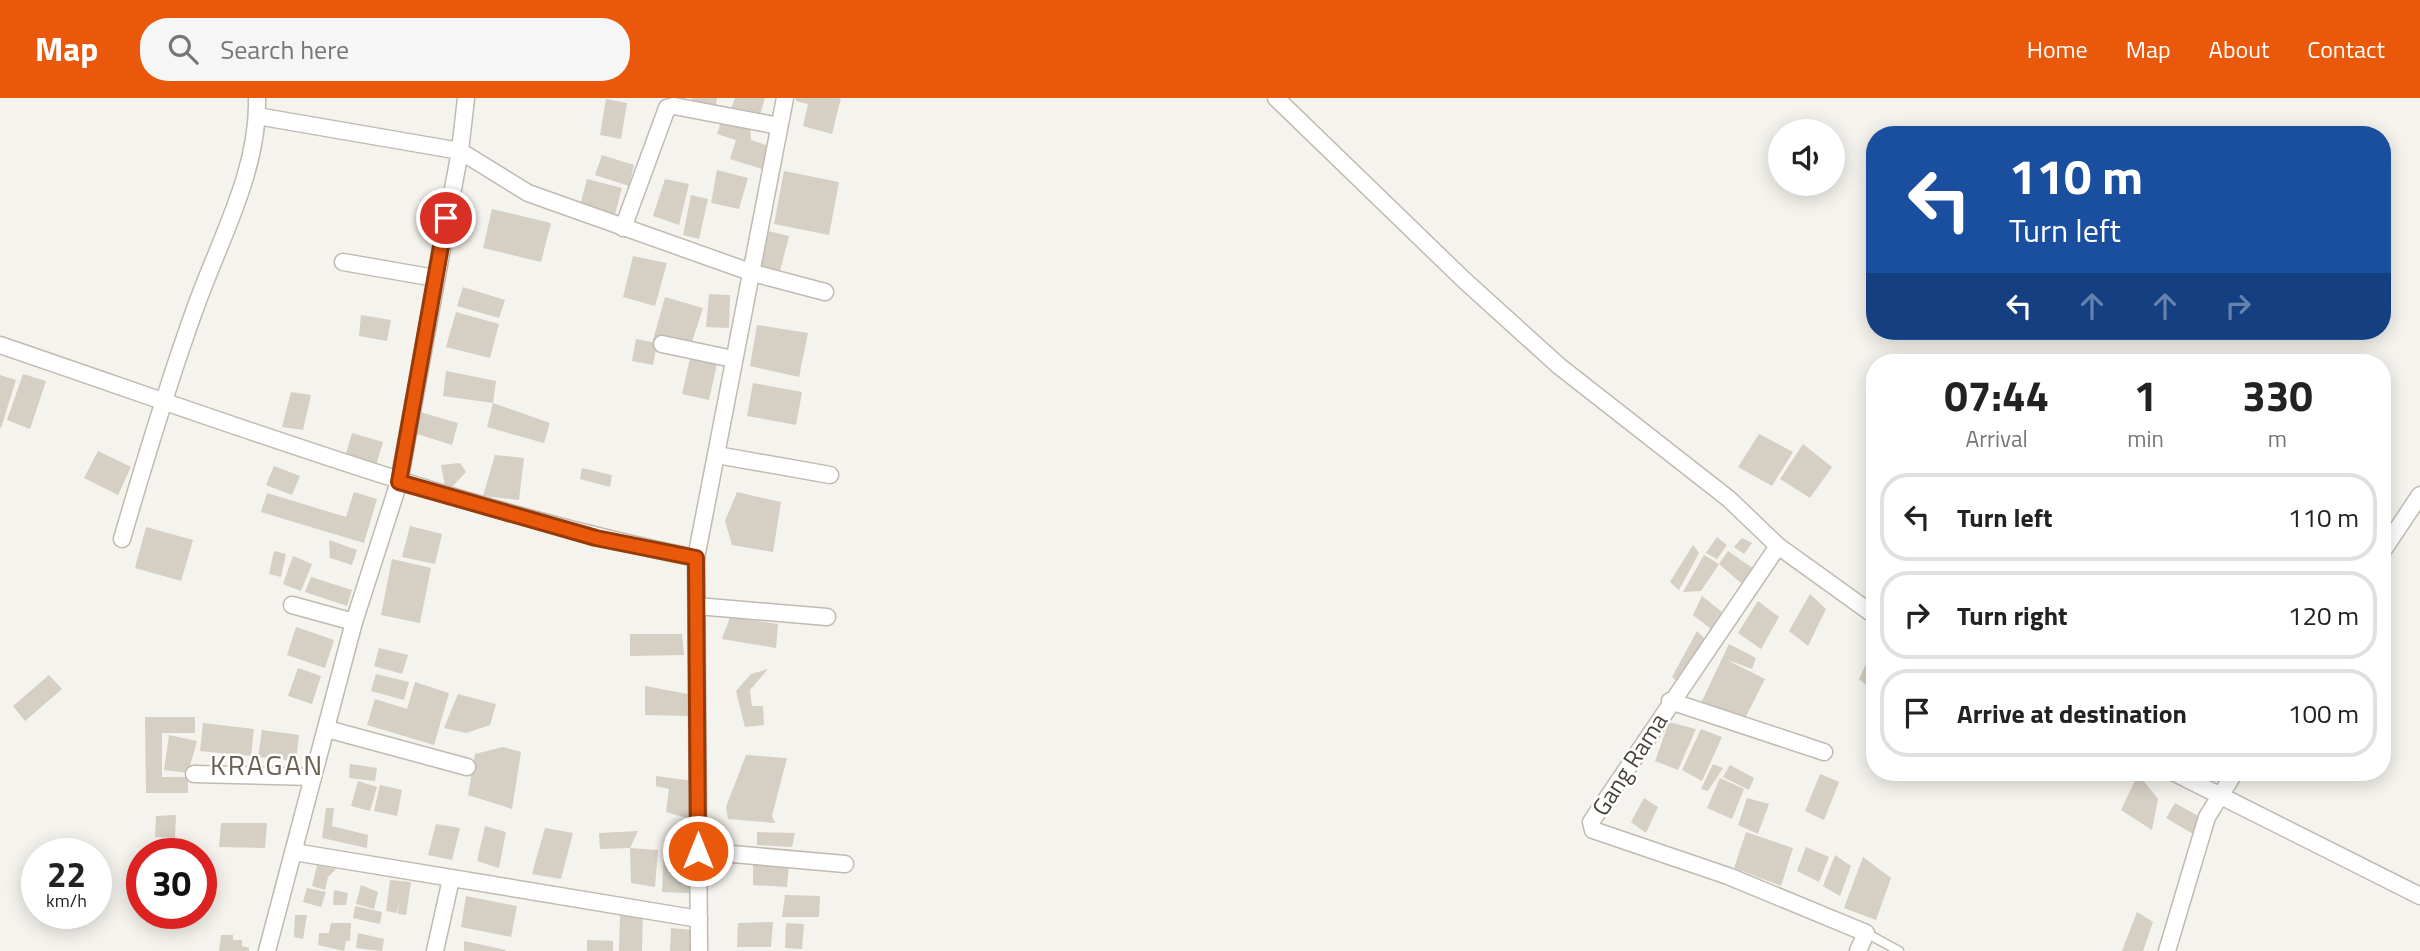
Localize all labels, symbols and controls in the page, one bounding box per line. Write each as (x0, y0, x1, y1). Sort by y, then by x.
search box (140, 18, 630, 81)
text: Map (35, 24, 98, 74)
icon: search (164, 30, 202, 68)
text: Search here (220, 30, 349, 69)
text: Home (2027, 31, 2088, 67)
text: Map (2126, 31, 2171, 67)
text: About (2209, 31, 2269, 67)
text: Contact (2307, 31, 2385, 67)
map controls (1768, 119, 1845, 196)
button: sound (1768, 119, 1845, 196)
text: 110 m (2009, 138, 2143, 213)
icon: left (1894, 154, 1985, 245)
pin (416, 188, 476, 248)
icon: arrive (427, 199, 465, 237)
text: Turn left (2009, 206, 2121, 254)
icon: left (2000, 287, 2038, 325)
icon: ahead (2073, 287, 2111, 325)
icon: ahead (2146, 287, 2184, 325)
icon: right (2219, 287, 2257, 325)
text: 07:44 (1944, 363, 2049, 427)
text: 1 (2134, 363, 2157, 427)
text: 330 (2242, 363, 2313, 427)
text: Arrival (1965, 421, 2028, 456)
text: min (2127, 421, 2164, 456)
text: m (2268, 421, 2287, 456)
icon: left (1898, 498, 1936, 536)
text: Turn left (1957, 498, 2052, 537)
text: 110 m (2288, 498, 2359, 537)
icon: right (1898, 596, 1936, 634)
text: Turn right (1957, 596, 2068, 635)
text: 120 m (2288, 596, 2359, 635)
icon: arrive (1898, 694, 1936, 732)
text: Arrive at destination (1957, 694, 2187, 733)
text: 100 m (2288, 694, 2359, 733)
street label: Gang Rama (1582, 705, 1676, 823)
district label: KRAGAN (210, 743, 324, 786)
position arrow (661, 814, 735, 888)
speed limit sign: 30 (126, 838, 217, 929)
text: 22 (47, 847, 86, 901)
text: km/h (46, 887, 87, 914)

